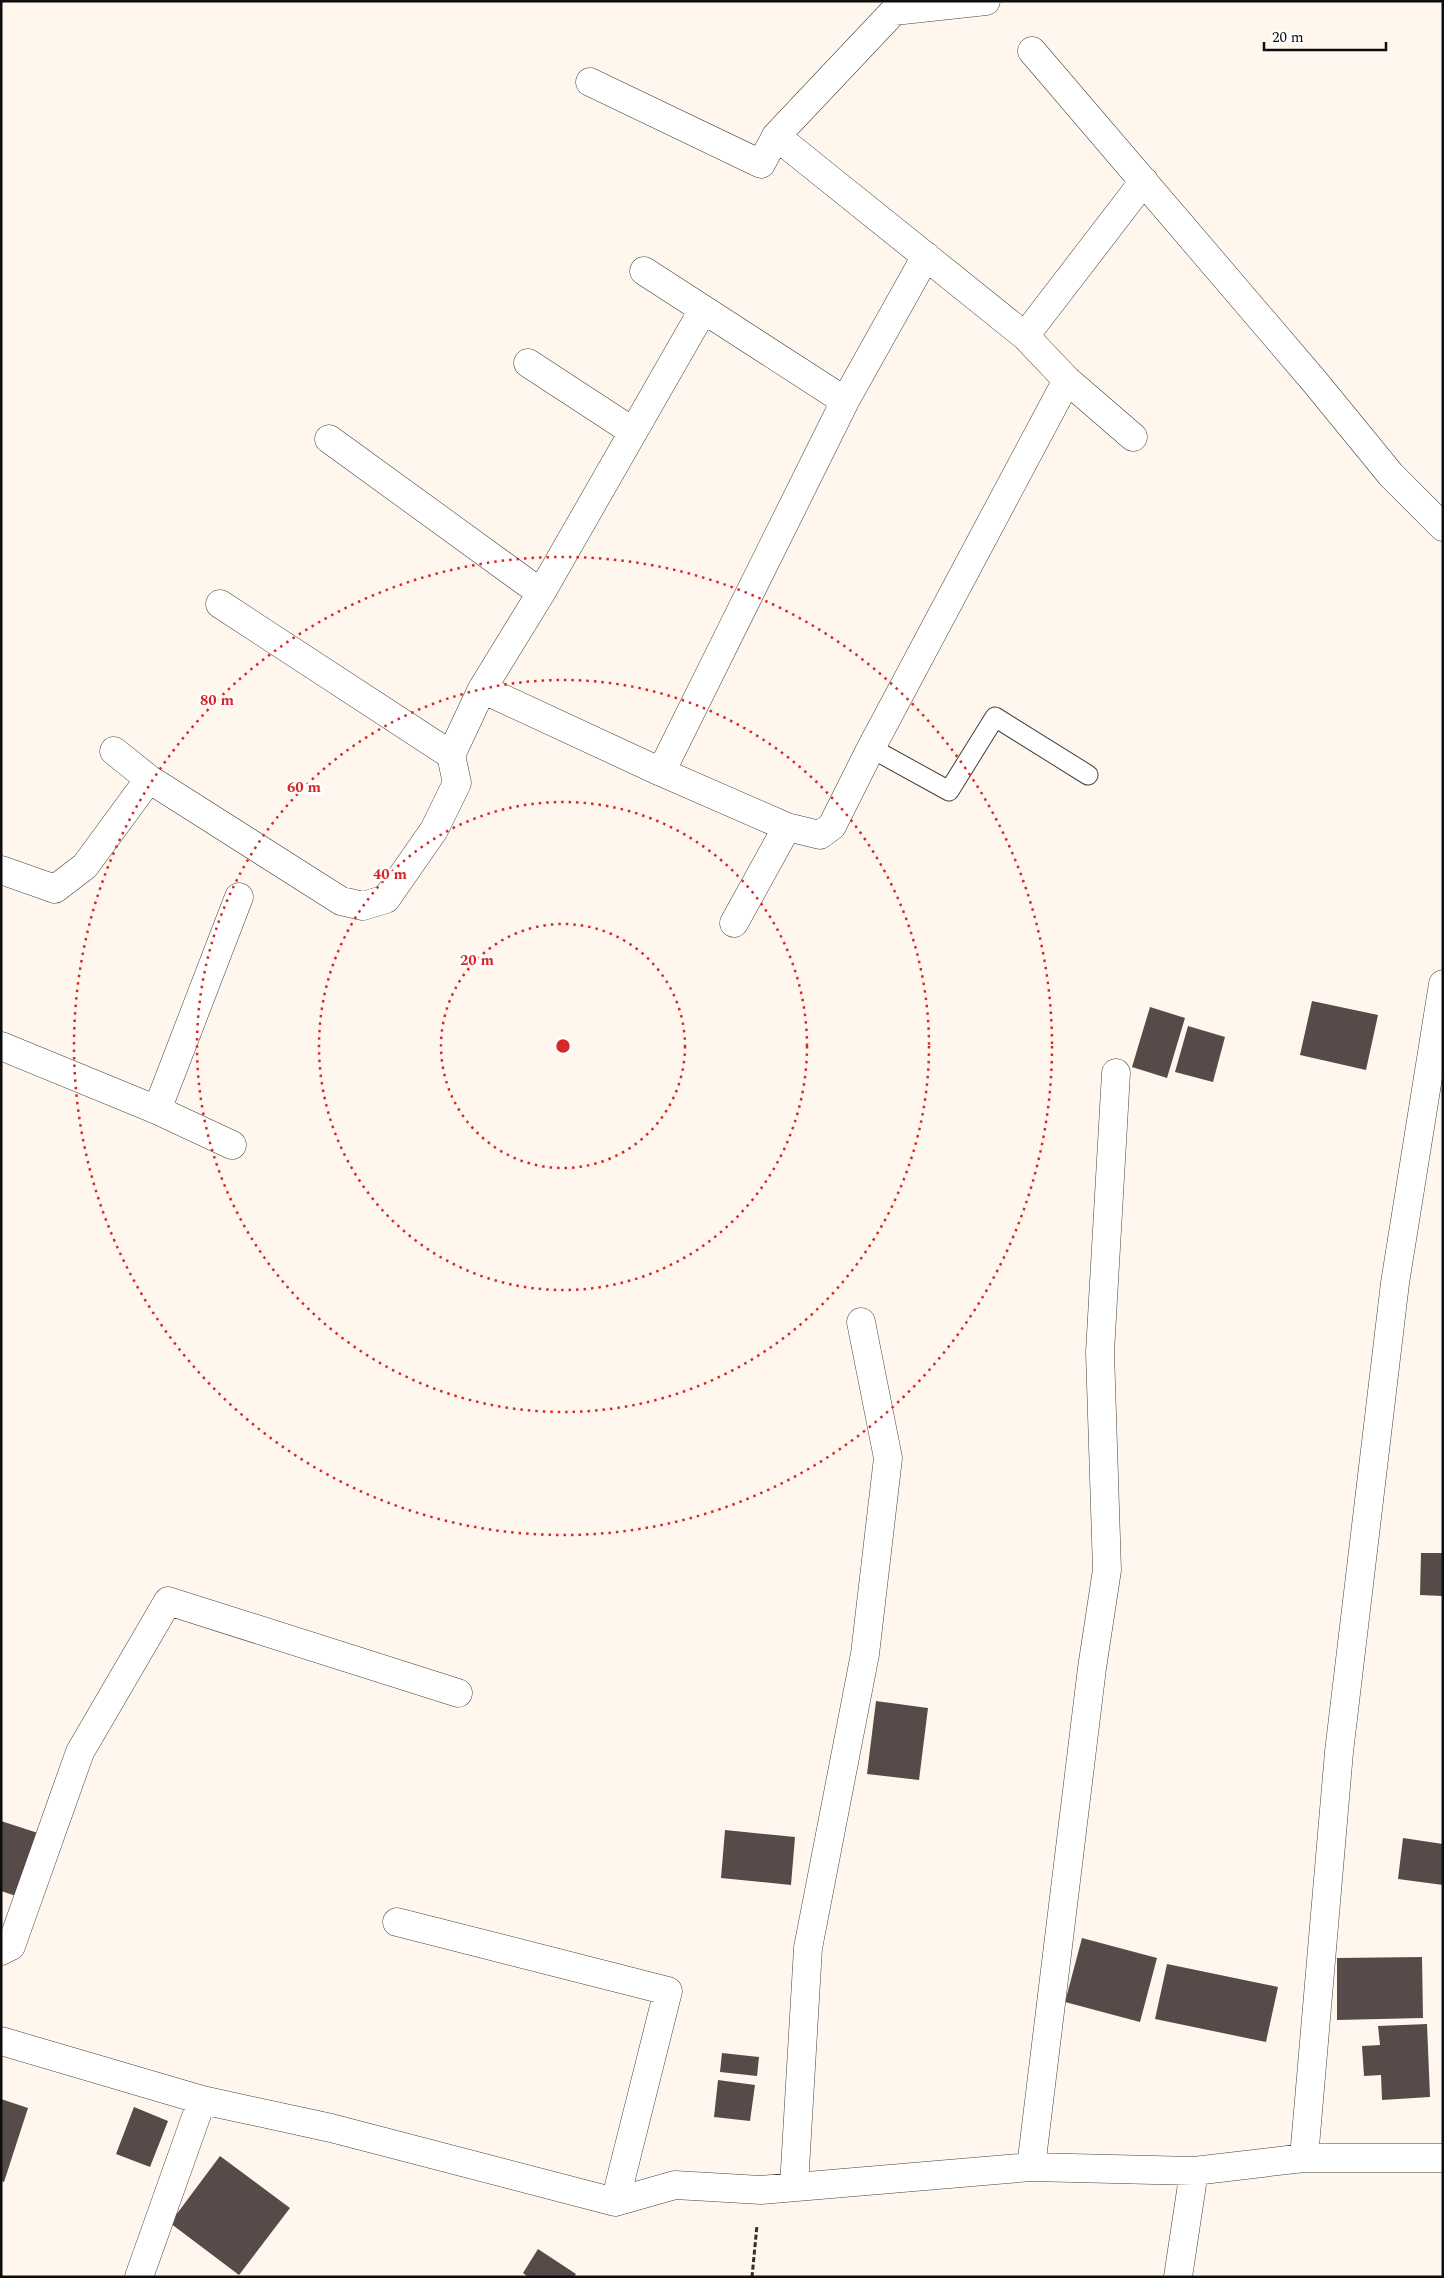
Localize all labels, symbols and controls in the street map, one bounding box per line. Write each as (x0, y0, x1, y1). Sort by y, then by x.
scale bar (1264, 20, 1386, 52)
text: 20 m (1272, 26, 1304, 49)
text: 80 m (200, 689, 235, 712)
text: 60 m (287, 776, 322, 799)
text: 40 m (373, 863, 408, 886)
text: 20 m (460, 949, 495, 972)
centre of rings (554, 1037, 572, 1055)

